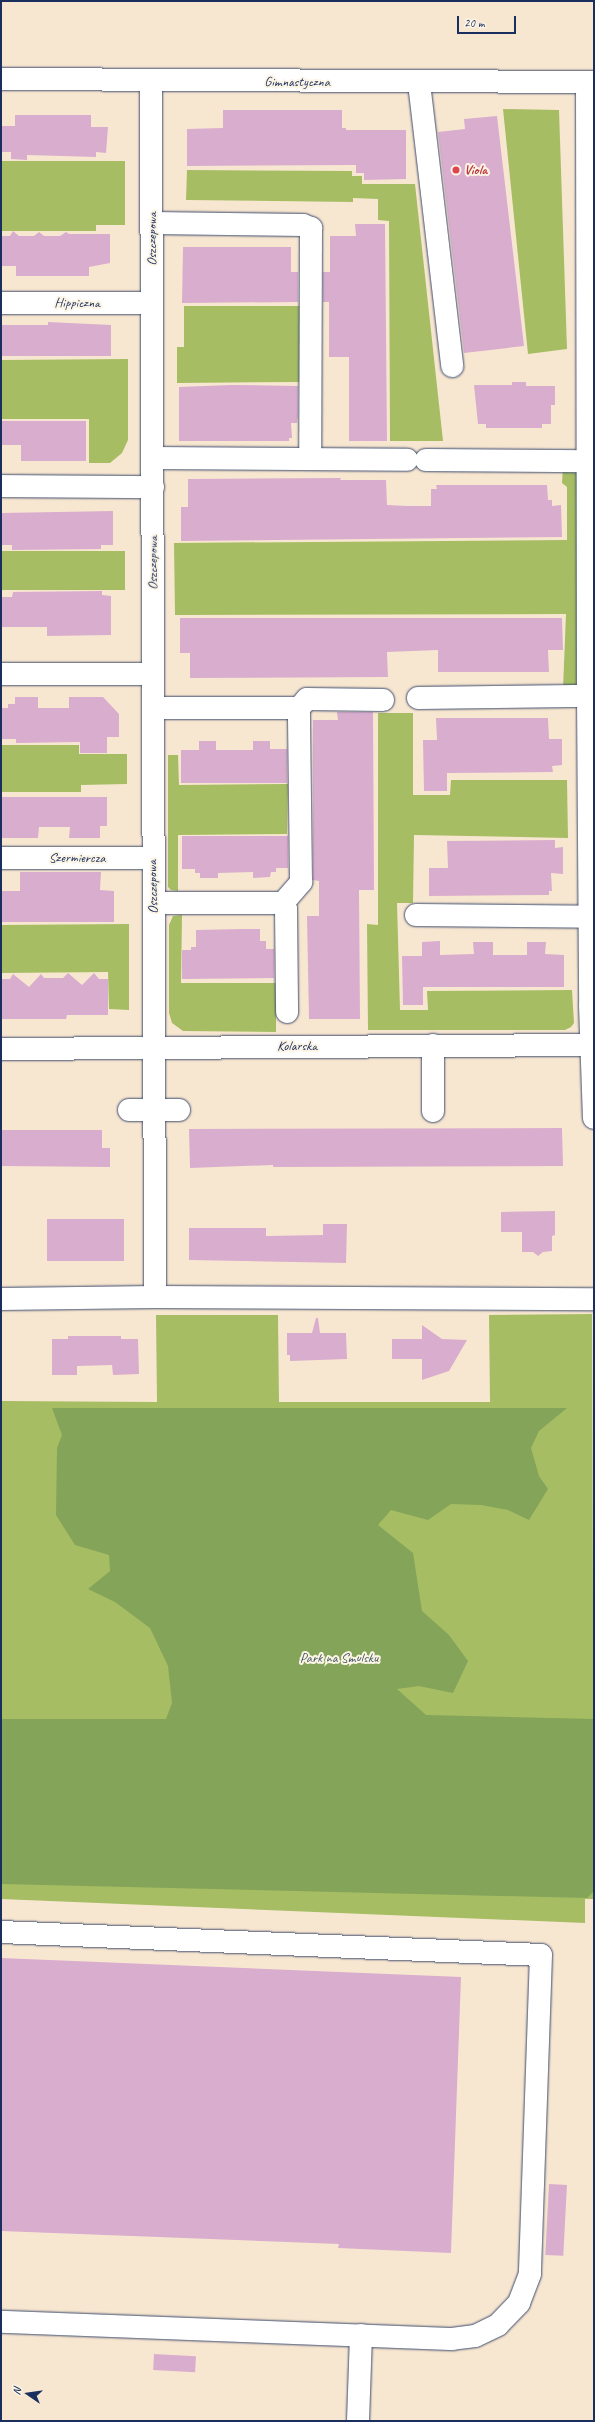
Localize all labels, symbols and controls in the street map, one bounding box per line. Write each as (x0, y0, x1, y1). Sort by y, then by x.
scale bar (459, 8, 518, 34)
text: 20 m (464, 15, 484, 31)
street label: Gimnastyczna (264, 74, 330, 90)
place label: Viola (464, 162, 487, 178)
marker: Viola (451, 165, 461, 175)
street label: Oszczepowa (144, 212, 160, 266)
street label: Hippiczna (54, 295, 100, 311)
street label: Oszczepowa (145, 536, 161, 590)
street label: Szermiercza (49, 850, 105, 866)
street label: Oszczepowa (144, 860, 162, 914)
street label: Kolarska (277, 1038, 317, 1054)
park label: Park na Smulsku (300, 1650, 378, 1666)
north arrow (8, 2374, 48, 2414)
text: N (9, 2386, 24, 2396)

